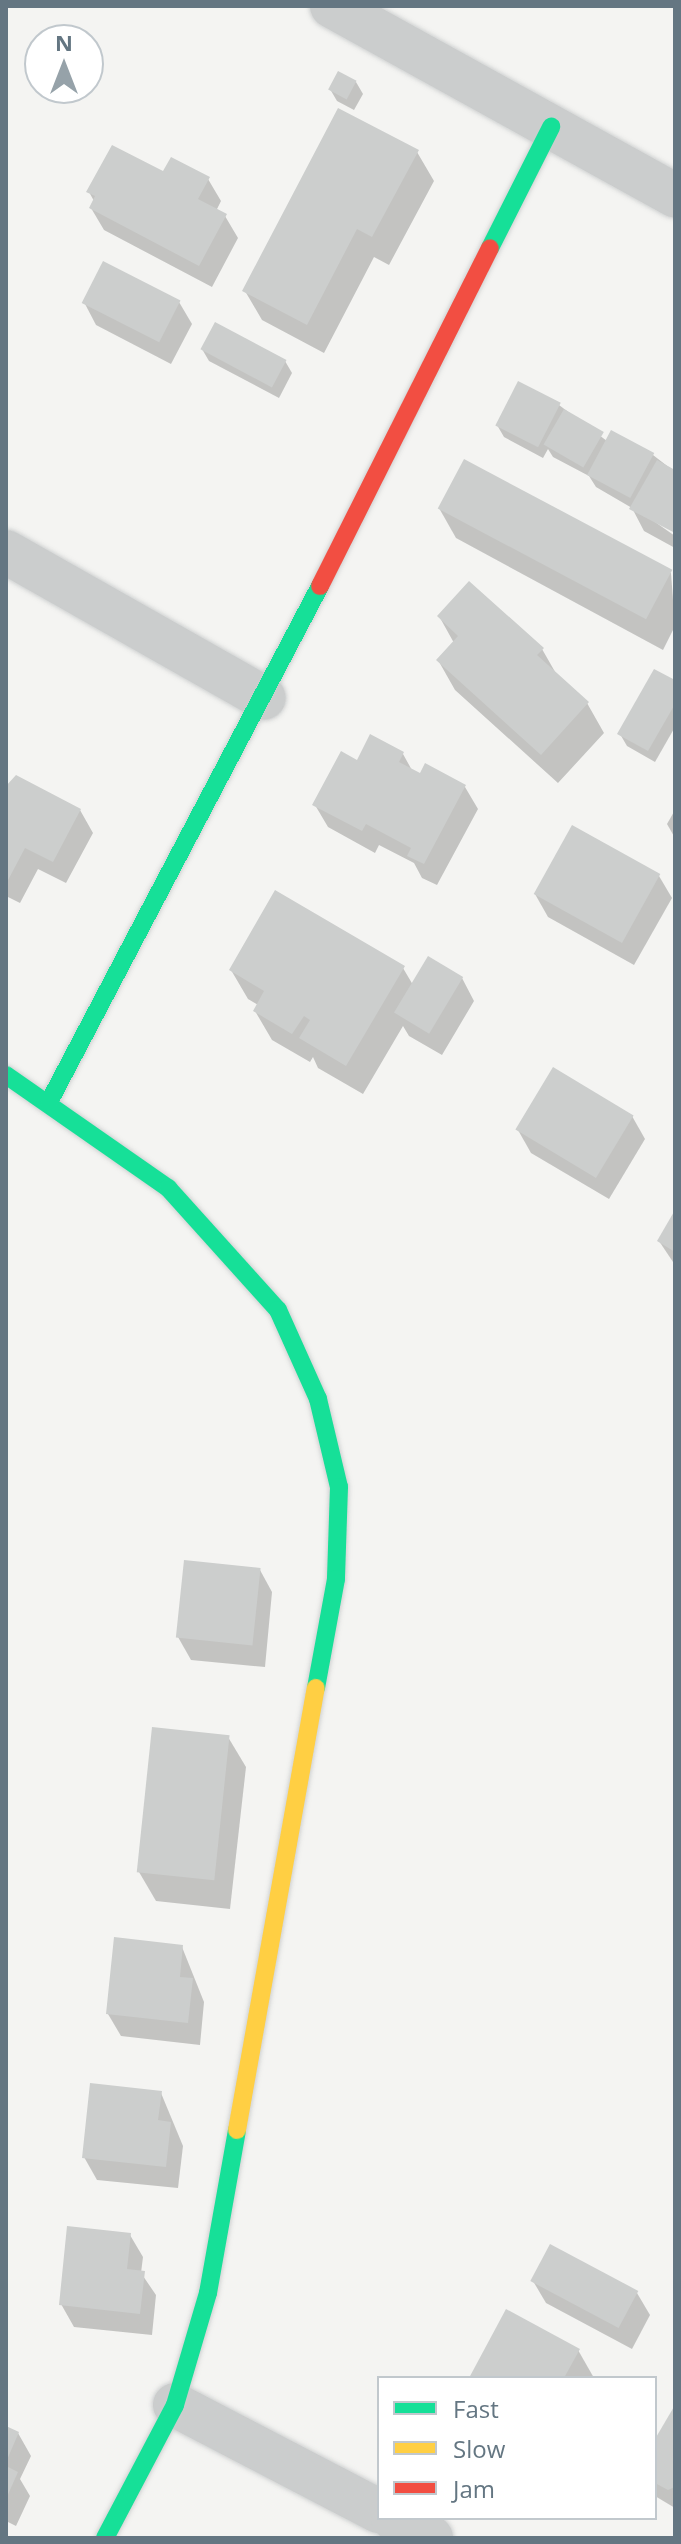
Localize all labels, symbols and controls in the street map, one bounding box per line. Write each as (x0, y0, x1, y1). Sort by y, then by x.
north arrow (24, 24, 104, 104)
text: N (55, 27, 73, 57)
legend (377, 2376, 657, 2520)
text: Fast (453, 2392, 499, 2425)
text: Slow (453, 2432, 505, 2465)
text: Jam (453, 2472, 495, 2505)

